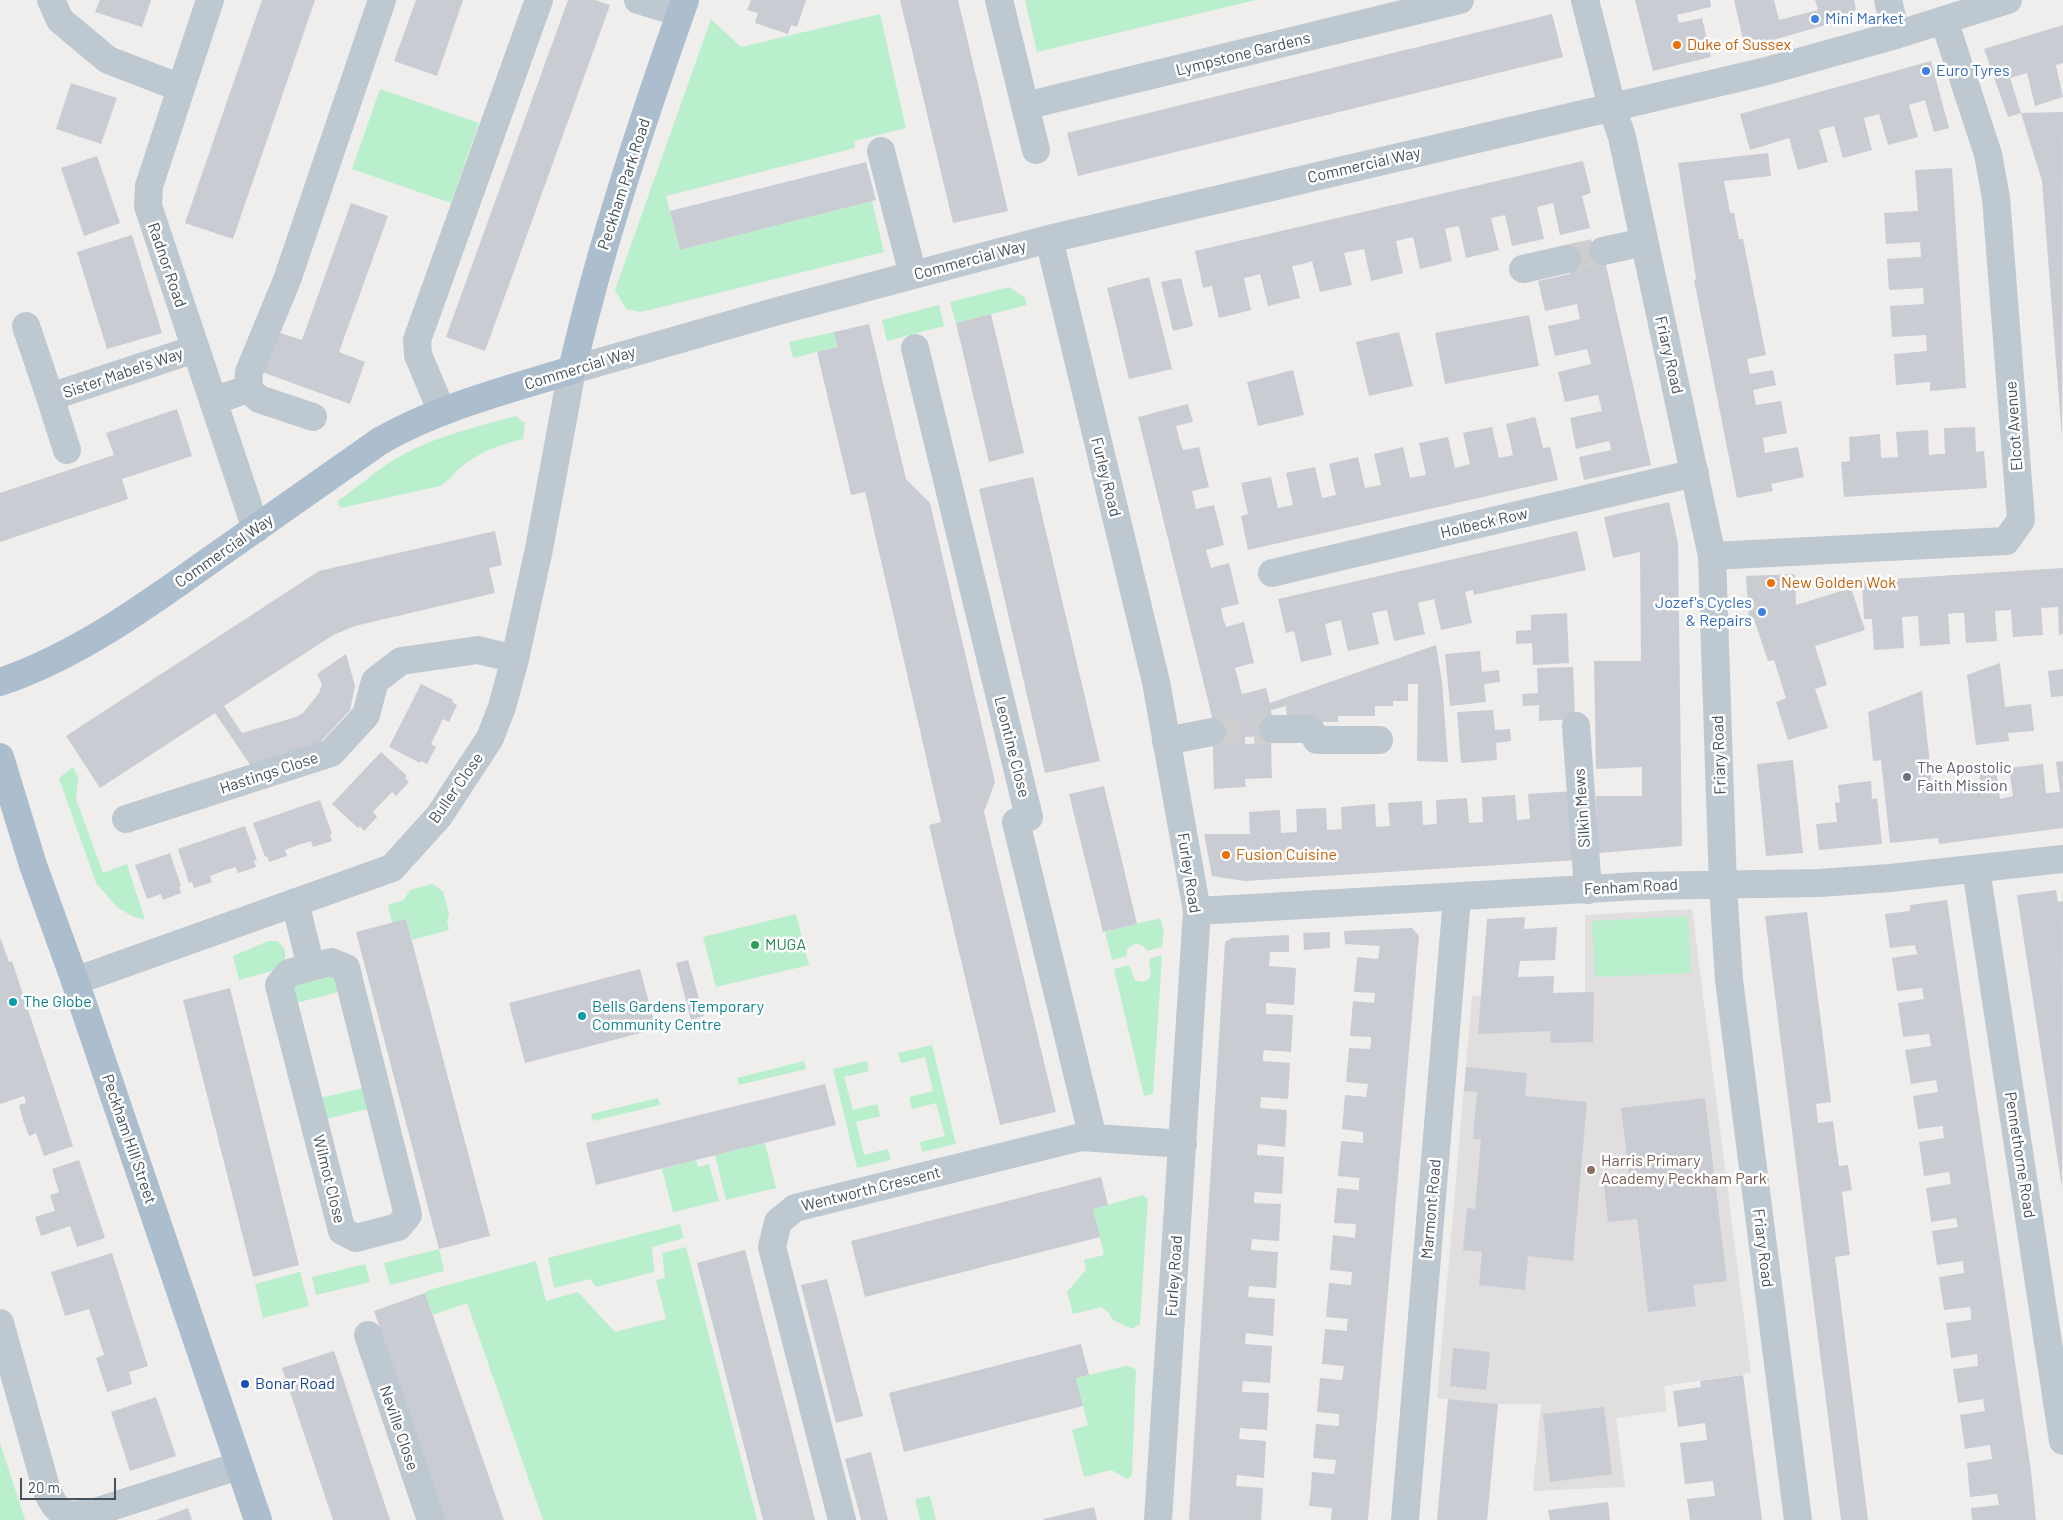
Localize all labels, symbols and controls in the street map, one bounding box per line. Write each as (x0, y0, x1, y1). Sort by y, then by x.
place label: Mini Market (1825, 9, 1904, 29)
marker: Mini Market (1809, 13, 1821, 25)
street label: Lympstone Gardens (1174, 28, 1312, 80)
place label: Duke of Sussex (1687, 35, 1791, 55)
marker: Duke of Sussex (1671, 39, 1683, 51)
place label: Euro Tyres (1936, 61, 2010, 81)
marker: Euro Tyres (1920, 65, 1932, 77)
street label: Peckham Park Road (594, 116, 654, 252)
street label: Commercial Way (1306, 143, 1422, 187)
street label: Radnor Road (144, 220, 190, 310)
street label: Commercial Way (912, 236, 1028, 284)
street label: Friary Road (1651, 314, 1687, 396)
street label: Commercial Way (522, 342, 638, 394)
street label: Sister Mabel's Way (60, 343, 186, 403)
street label: Elcot Avenue (2001, 380, 2027, 472)
street label: Furley Road (1087, 435, 1125, 519)
street label: Holbeck Row (1438, 504, 1530, 542)
street label: Commercial Way (171, 510, 277, 592)
place label: New Golden Wok (1781, 573, 1896, 593)
marker: New Golden Wok (1765, 577, 1777, 589)
place label: Jozef's Cycles & Repairs (1655, 593, 1752, 631)
marker: Jozef's Cycles & Repairs (1756, 606, 1768, 618)
street label: Leontine Close (990, 694, 1034, 800)
street label: Friary Road (1708, 715, 1730, 795)
street label: Hastings Close (217, 748, 321, 798)
street label: Buller Close (425, 749, 487, 827)
place label: The Apostolic Faith Mission (1917, 758, 2012, 796)
street label: Silkin Mews (1570, 768, 1594, 848)
marker: The Apostolic Faith Mission (1901, 771, 1913, 783)
street label: Furley Road (1173, 831, 1205, 915)
place label: Fusion Cuisine (1236, 845, 1337, 865)
marker: Fusion Cuisine (1220, 849, 1232, 861)
street label: Fenham Road (1583, 875, 1679, 899)
place label: MUGA (765, 935, 806, 955)
marker: MUGA (749, 939, 761, 951)
place label: The Globe (23, 992, 92, 1012)
marker: The Globe (7, 996, 19, 1008)
place label: Bells Gardens Temporary Community Centre (592, 997, 764, 1035)
marker: Bells Gardens Temporary Community Centre (576, 1010, 588, 1022)
street label: Peckham Hill Street (98, 1072, 160, 1206)
street label: Pennethorne Road (2001, 1090, 2039, 1220)
street label: Wilmot Close (309, 1133, 349, 1225)
place label: Harris Primary Academy Peckham Park (1601, 1151, 1767, 1189)
street label: Marmont Road (1417, 1158, 1445, 1260)
street label: Wentworth Crescent (799, 1162, 943, 1216)
marker: Harris Primary Academy Peckham Park (1585, 1164, 1597, 1176)
street label: Friary Road (1749, 1208, 1777, 1288)
street label: Furley Road (1162, 1235, 1186, 1317)
place label: Bonar Road (255, 1374, 335, 1394)
marker: Bonar Road (239, 1378, 251, 1390)
street label: Neville Close (376, 1383, 422, 1473)
scale bar (22, 1468, 119, 1500)
text: 20 m (28, 1478, 60, 1496)

